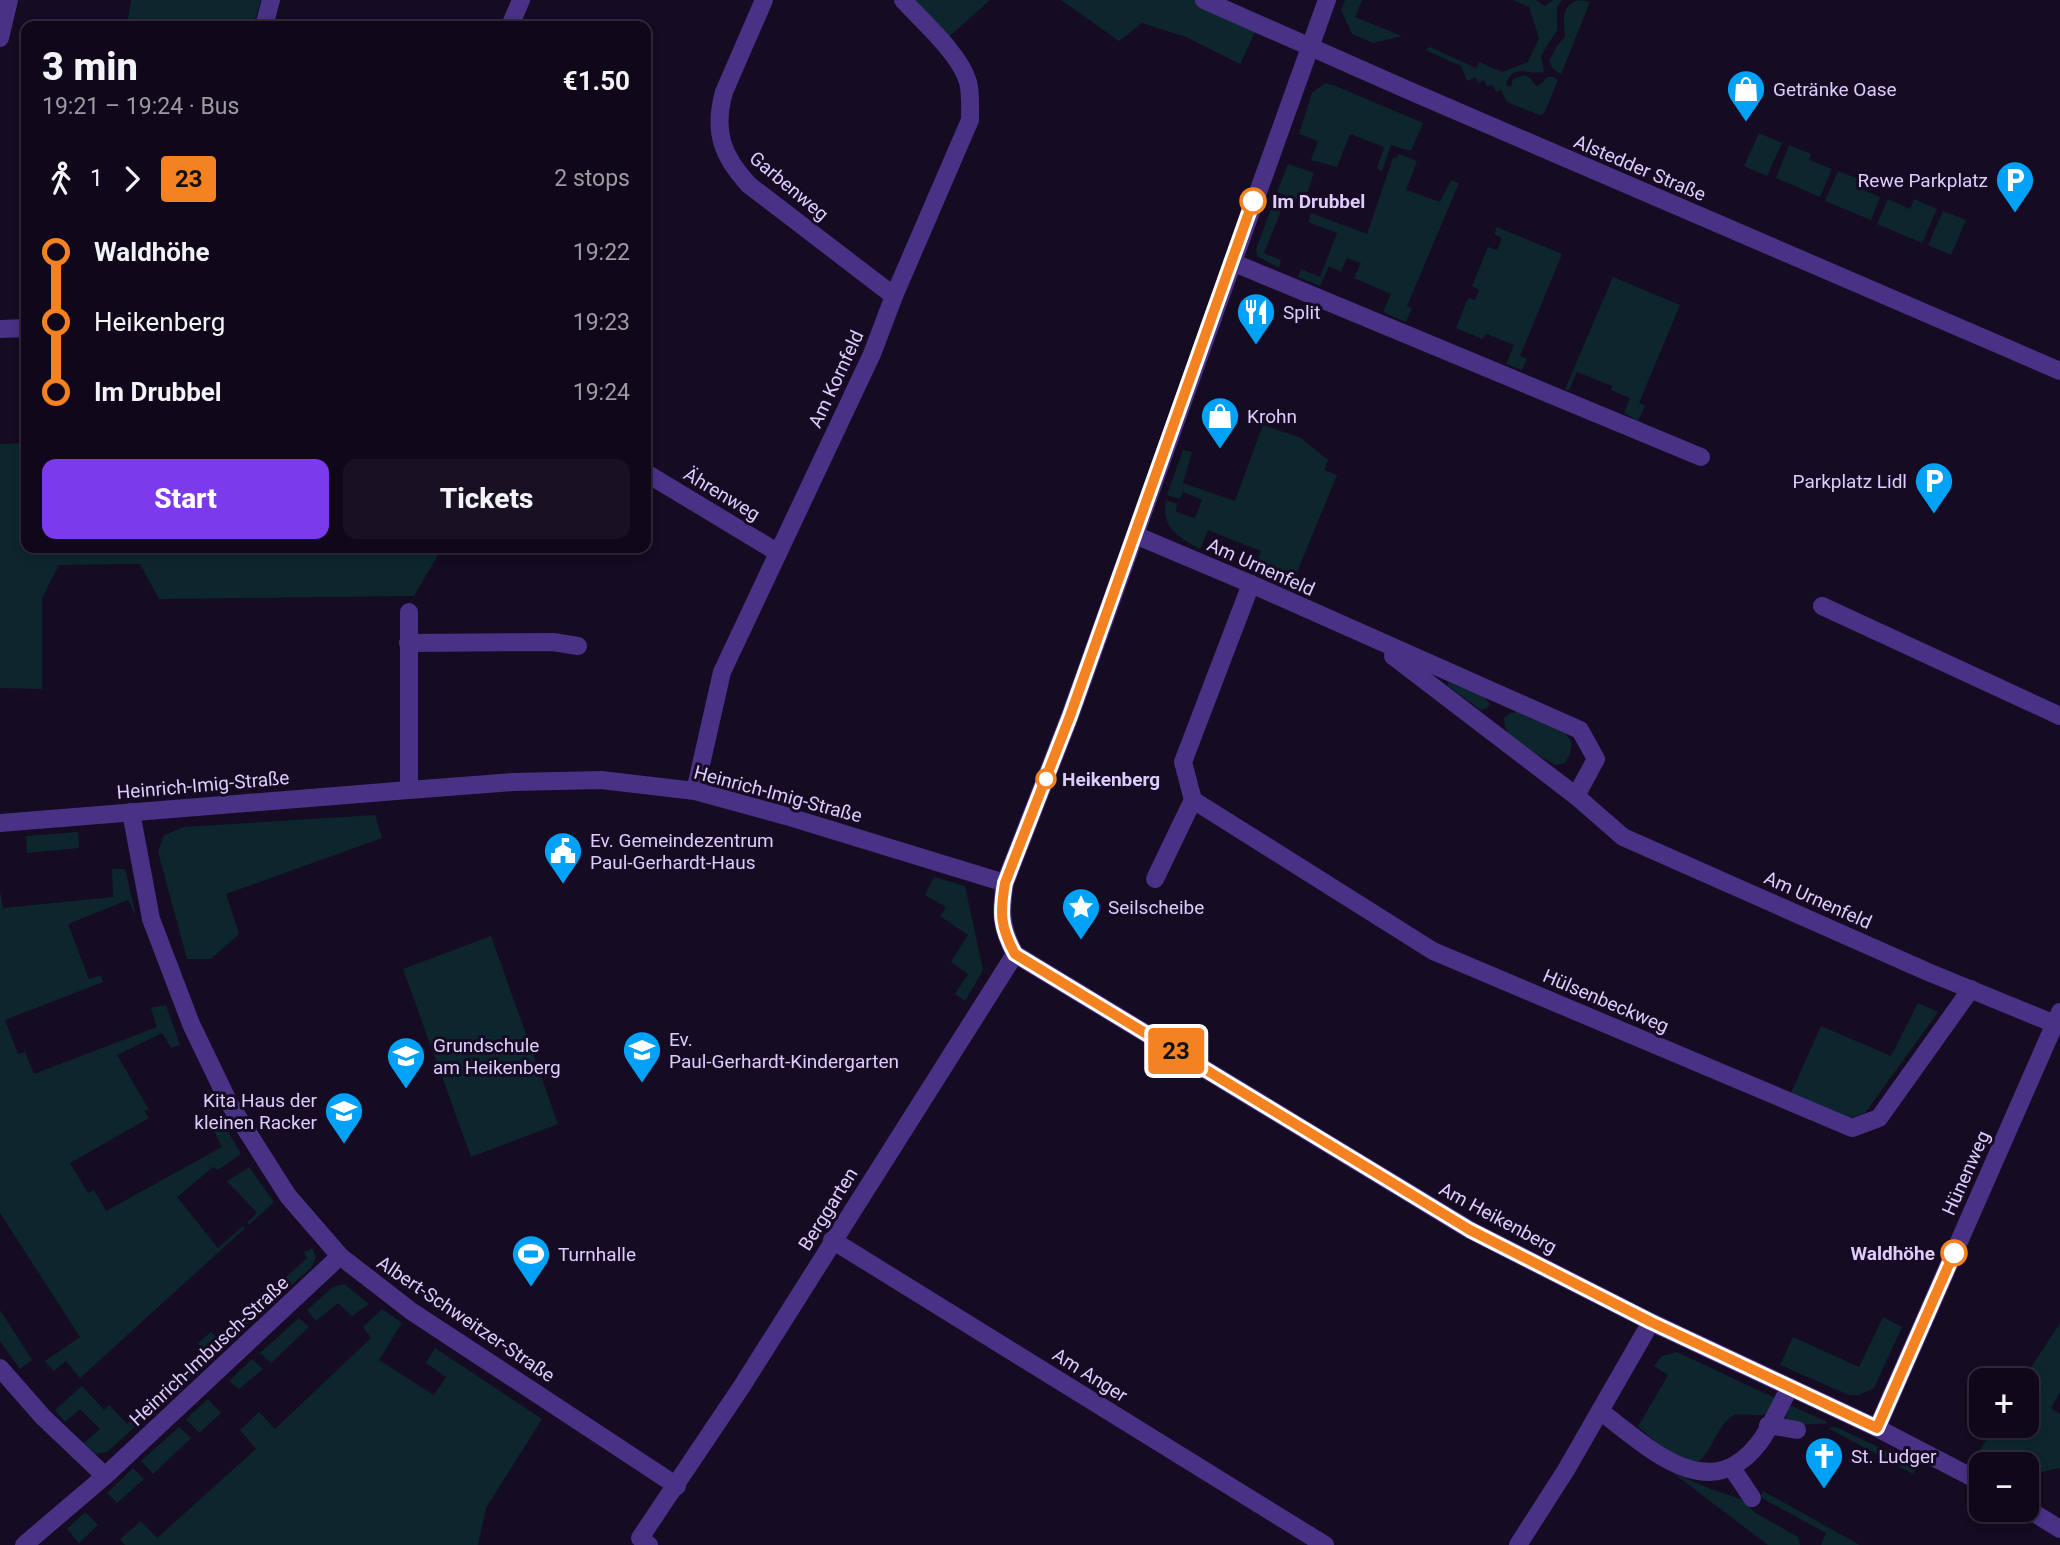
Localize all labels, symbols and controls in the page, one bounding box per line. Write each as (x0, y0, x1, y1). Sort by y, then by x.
text: 3 min (42, 45, 138, 89)
text: €1.50 (563, 66, 630, 96)
shop icon: Getränke Oase (1725, 68, 1767, 123)
place label: Getränke Oase (1773, 78, 1897, 101)
text: 19:21 – 19:24 · Bus (42, 93, 239, 120)
street label: Alstedder Straße (1571, 130, 1709, 206)
street label: Garbenweg (745, 146, 833, 226)
parking icon: Rewe Parkplatz (1994, 159, 2036, 214)
icon: walk (42, 160, 80, 198)
icon: forward (113, 160, 151, 198)
text: 1 (90, 165, 103, 192)
text: 23 (175, 165, 202, 193)
text: 2 stops (554, 165, 630, 192)
place label: Rewe Parkplatz (1858, 169, 1988, 192)
marker: Im Drubbel (1240, 188, 1266, 214)
place label: Im Drubbel (1272, 190, 1365, 213)
text: Waldhöhe (94, 237, 210, 267)
text: 19:22 (573, 239, 630, 266)
restaurant icon: Split (1235, 291, 1277, 346)
place label: Split (1283, 301, 1320, 324)
text: Heikenberg (94, 307, 225, 337)
text: 19:23 (573, 309, 630, 336)
street label: Am Kornfeld (803, 327, 869, 431)
text: Im Drubbel (94, 377, 222, 407)
text: 19:24 (573, 379, 630, 406)
shop icon: Krohn (1199, 395, 1241, 450)
place label: Krohn (1247, 405, 1297, 428)
button: Start (42, 459, 329, 539)
button: Tickets (343, 459, 630, 539)
parking icon: Parkplatz Lidl (1913, 460, 1955, 515)
street label: Ährenweg (680, 462, 764, 526)
place label: Parkplatz Lidl (1793, 470, 1907, 493)
street label: Am Urnenfeld (1204, 533, 1318, 601)
street label: Heinrich-Imig-Straße (691, 760, 865, 828)
street label: Heinrich-Imig-Straße (116, 766, 290, 804)
place label: Heikenberg (1062, 768, 1160, 791)
marker: Heikenberg (1036, 769, 1056, 789)
place label: Ev. Gemeindezentrum Paul-Gerhardt-Haus (590, 829, 774, 874)
public building icon: Ev. Gemeindezentrum Paul-Gerhardt-Haus (542, 830, 584, 885)
street label: Am Urnenfeld (1761, 866, 1875, 934)
place icon: Seilscheibe (1060, 886, 1102, 941)
place label: Seilscheibe (1108, 896, 1204, 919)
street label: Hülsenbeckweg (1540, 964, 1672, 1038)
place label: Ev. Paul-Gerhardt-Kindergarten (669, 1028, 899, 1073)
line badge: 23 (1144, 1028, 1208, 1074)
school or university icon: Ev. Paul-Gerhardt-Kindergarten (621, 1029, 663, 1084)
place label: Grundschule am Heikenberg (433, 1034, 561, 1079)
school or university icon: Grundschule am Heikenberg (385, 1035, 427, 1090)
text: 23 (1162, 1037, 1190, 1065)
place label: Kita Haus der kleinen Racker (194, 1089, 318, 1134)
school or university icon: Kita Haus der kleinen Racker (323, 1090, 365, 1145)
street label: Hünenweg (1937, 1127, 1995, 1219)
street label: Berggarten (793, 1163, 863, 1255)
street label: Am Heikenberg (1435, 1177, 1561, 1259)
sports icon: Turnhalle (510, 1233, 552, 1288)
marker: Waldhöhe (1941, 1240, 1967, 1266)
place label: Waldhöhe (1851, 1242, 1935, 1265)
place label: Turnhalle (558, 1243, 636, 1266)
street label: Albert-Schweitzer-Straße (373, 1251, 559, 1387)
street label: Heinrich-Imbusch-Straße (125, 1271, 293, 1431)
street label: Am Anger (1048, 1343, 1132, 1407)
map controls (1969, 1368, 2039, 1522)
button: + (1969, 1368, 2039, 1438)
church icon: St. Ludger (1803, 1435, 1845, 1490)
place label: St. Ludger (1851, 1445, 1937, 1468)
button: − (1969, 1452, 2039, 1522)

